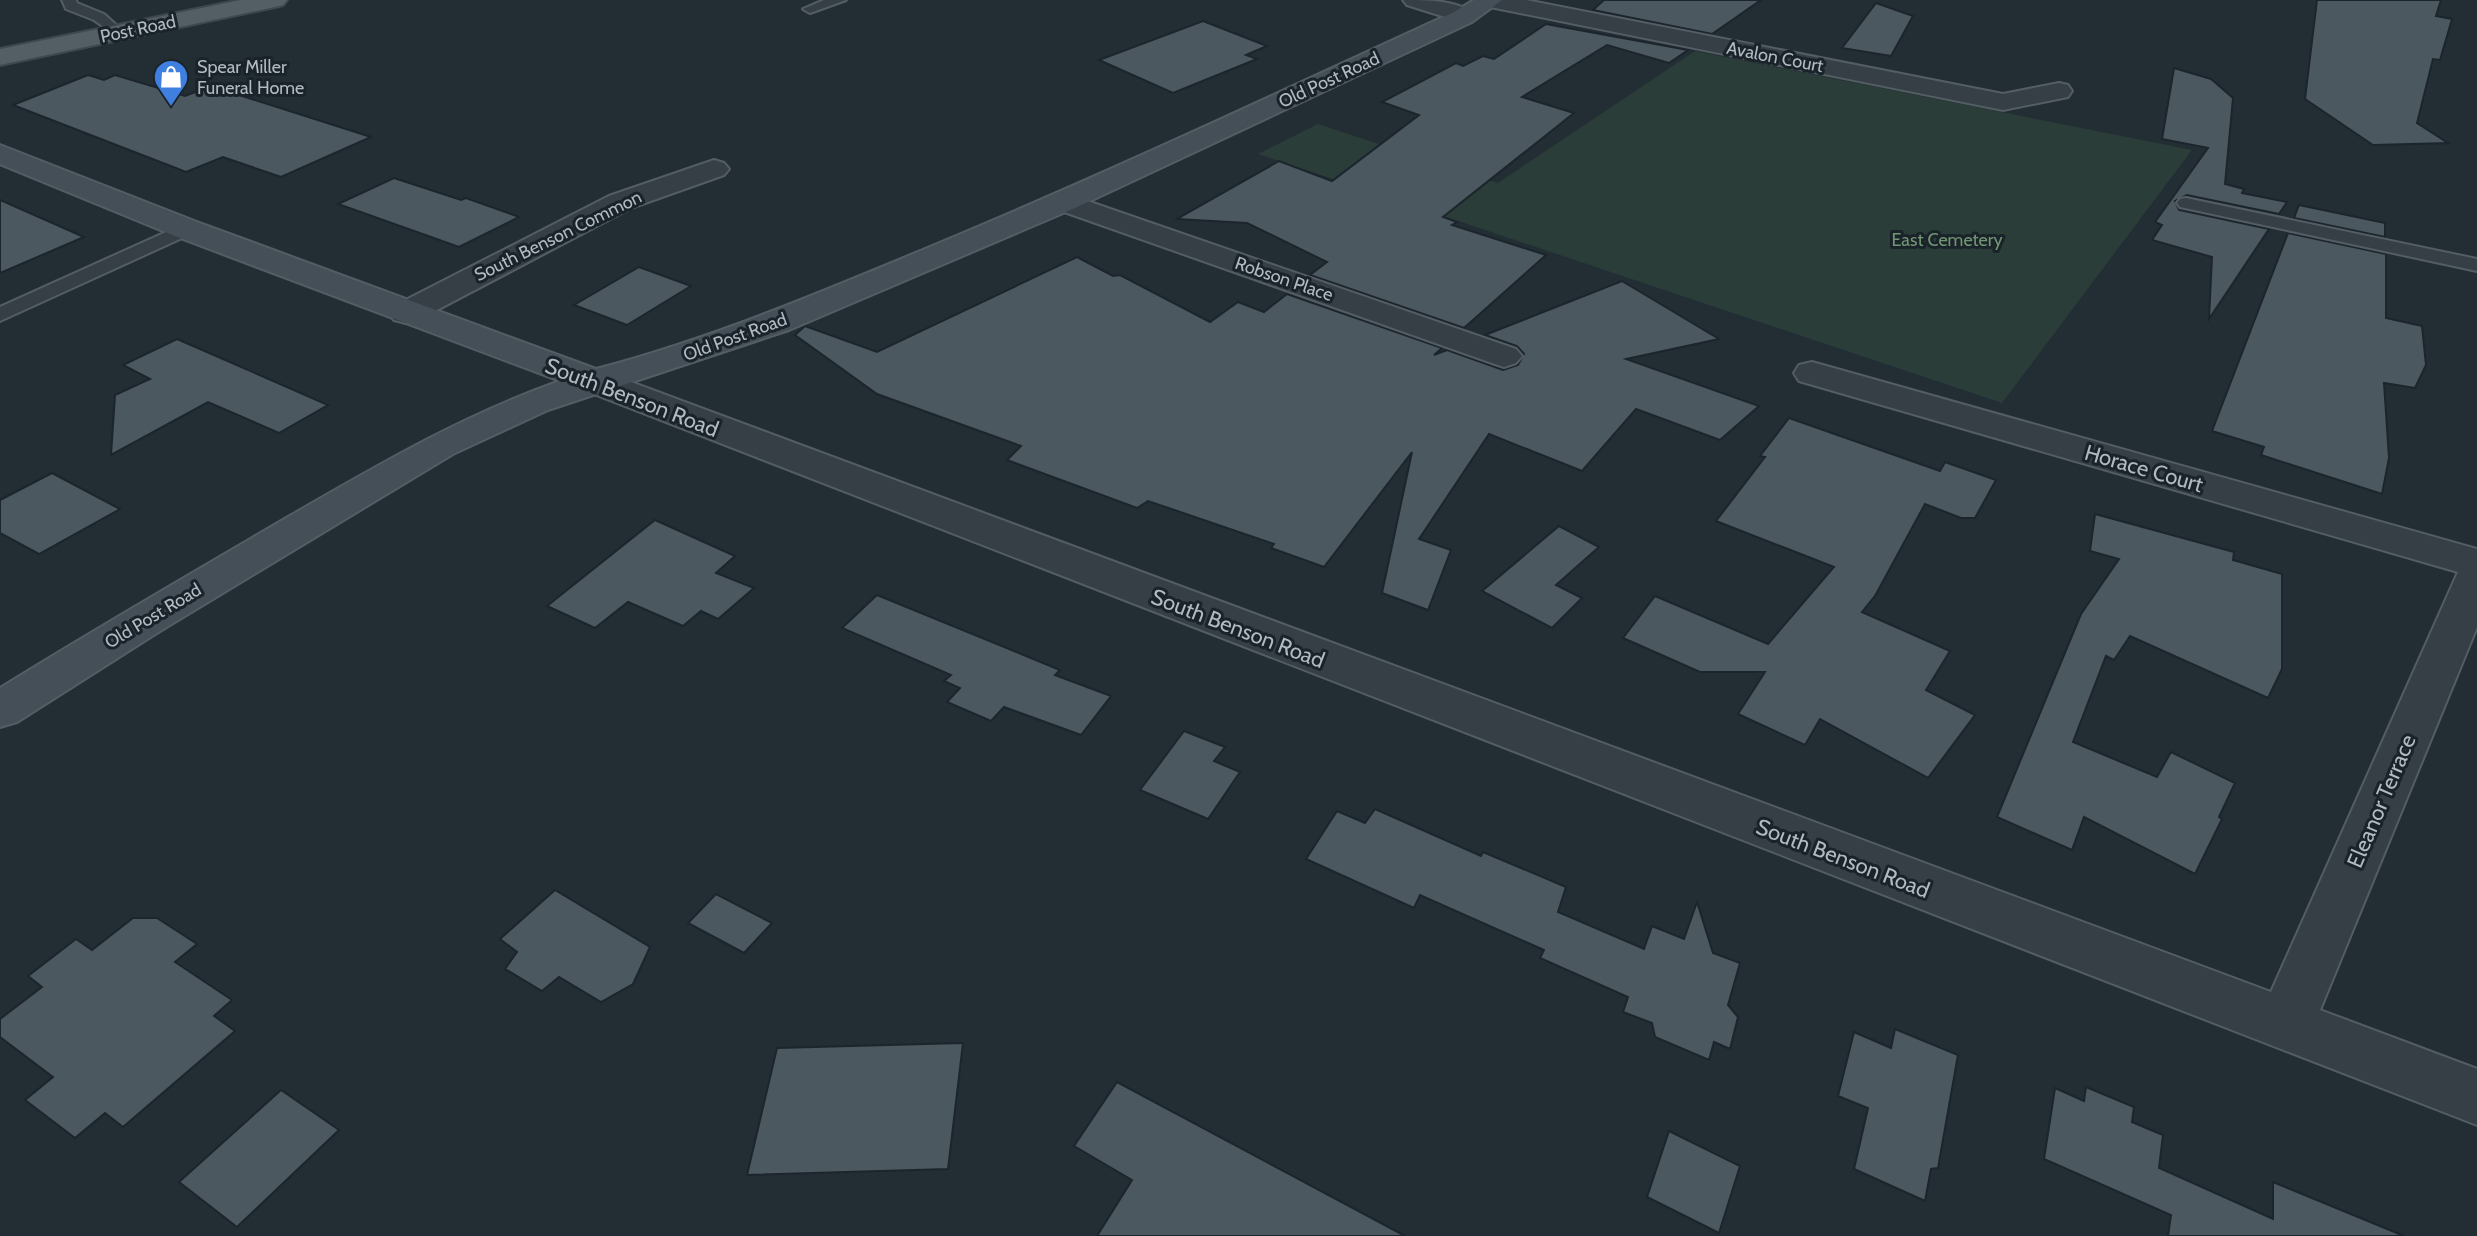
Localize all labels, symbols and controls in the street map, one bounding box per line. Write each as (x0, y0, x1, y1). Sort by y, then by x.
street label: Post Road (98, 10, 178, 48)
street label: Avalon Court (1725, 37, 1825, 77)
street label: Old Post Road (1275, 47, 1383, 113)
place label: Spear Miller Funeral Home (197, 56, 304, 99)
shop icon: Spear Miller Funeral Home (152, 58, 190, 108)
street label: South Benson Common (471, 186, 645, 286)
park label: East Cemetery (1891, 229, 2003, 251)
street label: Robson Place (1232, 252, 1336, 306)
street label: Old Post Road (680, 308, 790, 366)
street label: South Benson Road (541, 352, 722, 443)
street label: Horace Court (2082, 439, 2207, 498)
street label: Old Post Road (101, 579, 205, 653)
street label: South Benson Road (1147, 583, 1328, 674)
street label: Eleanor Terrace (2341, 731, 2422, 872)
street label: South Benson Road (1752, 813, 1933, 904)

